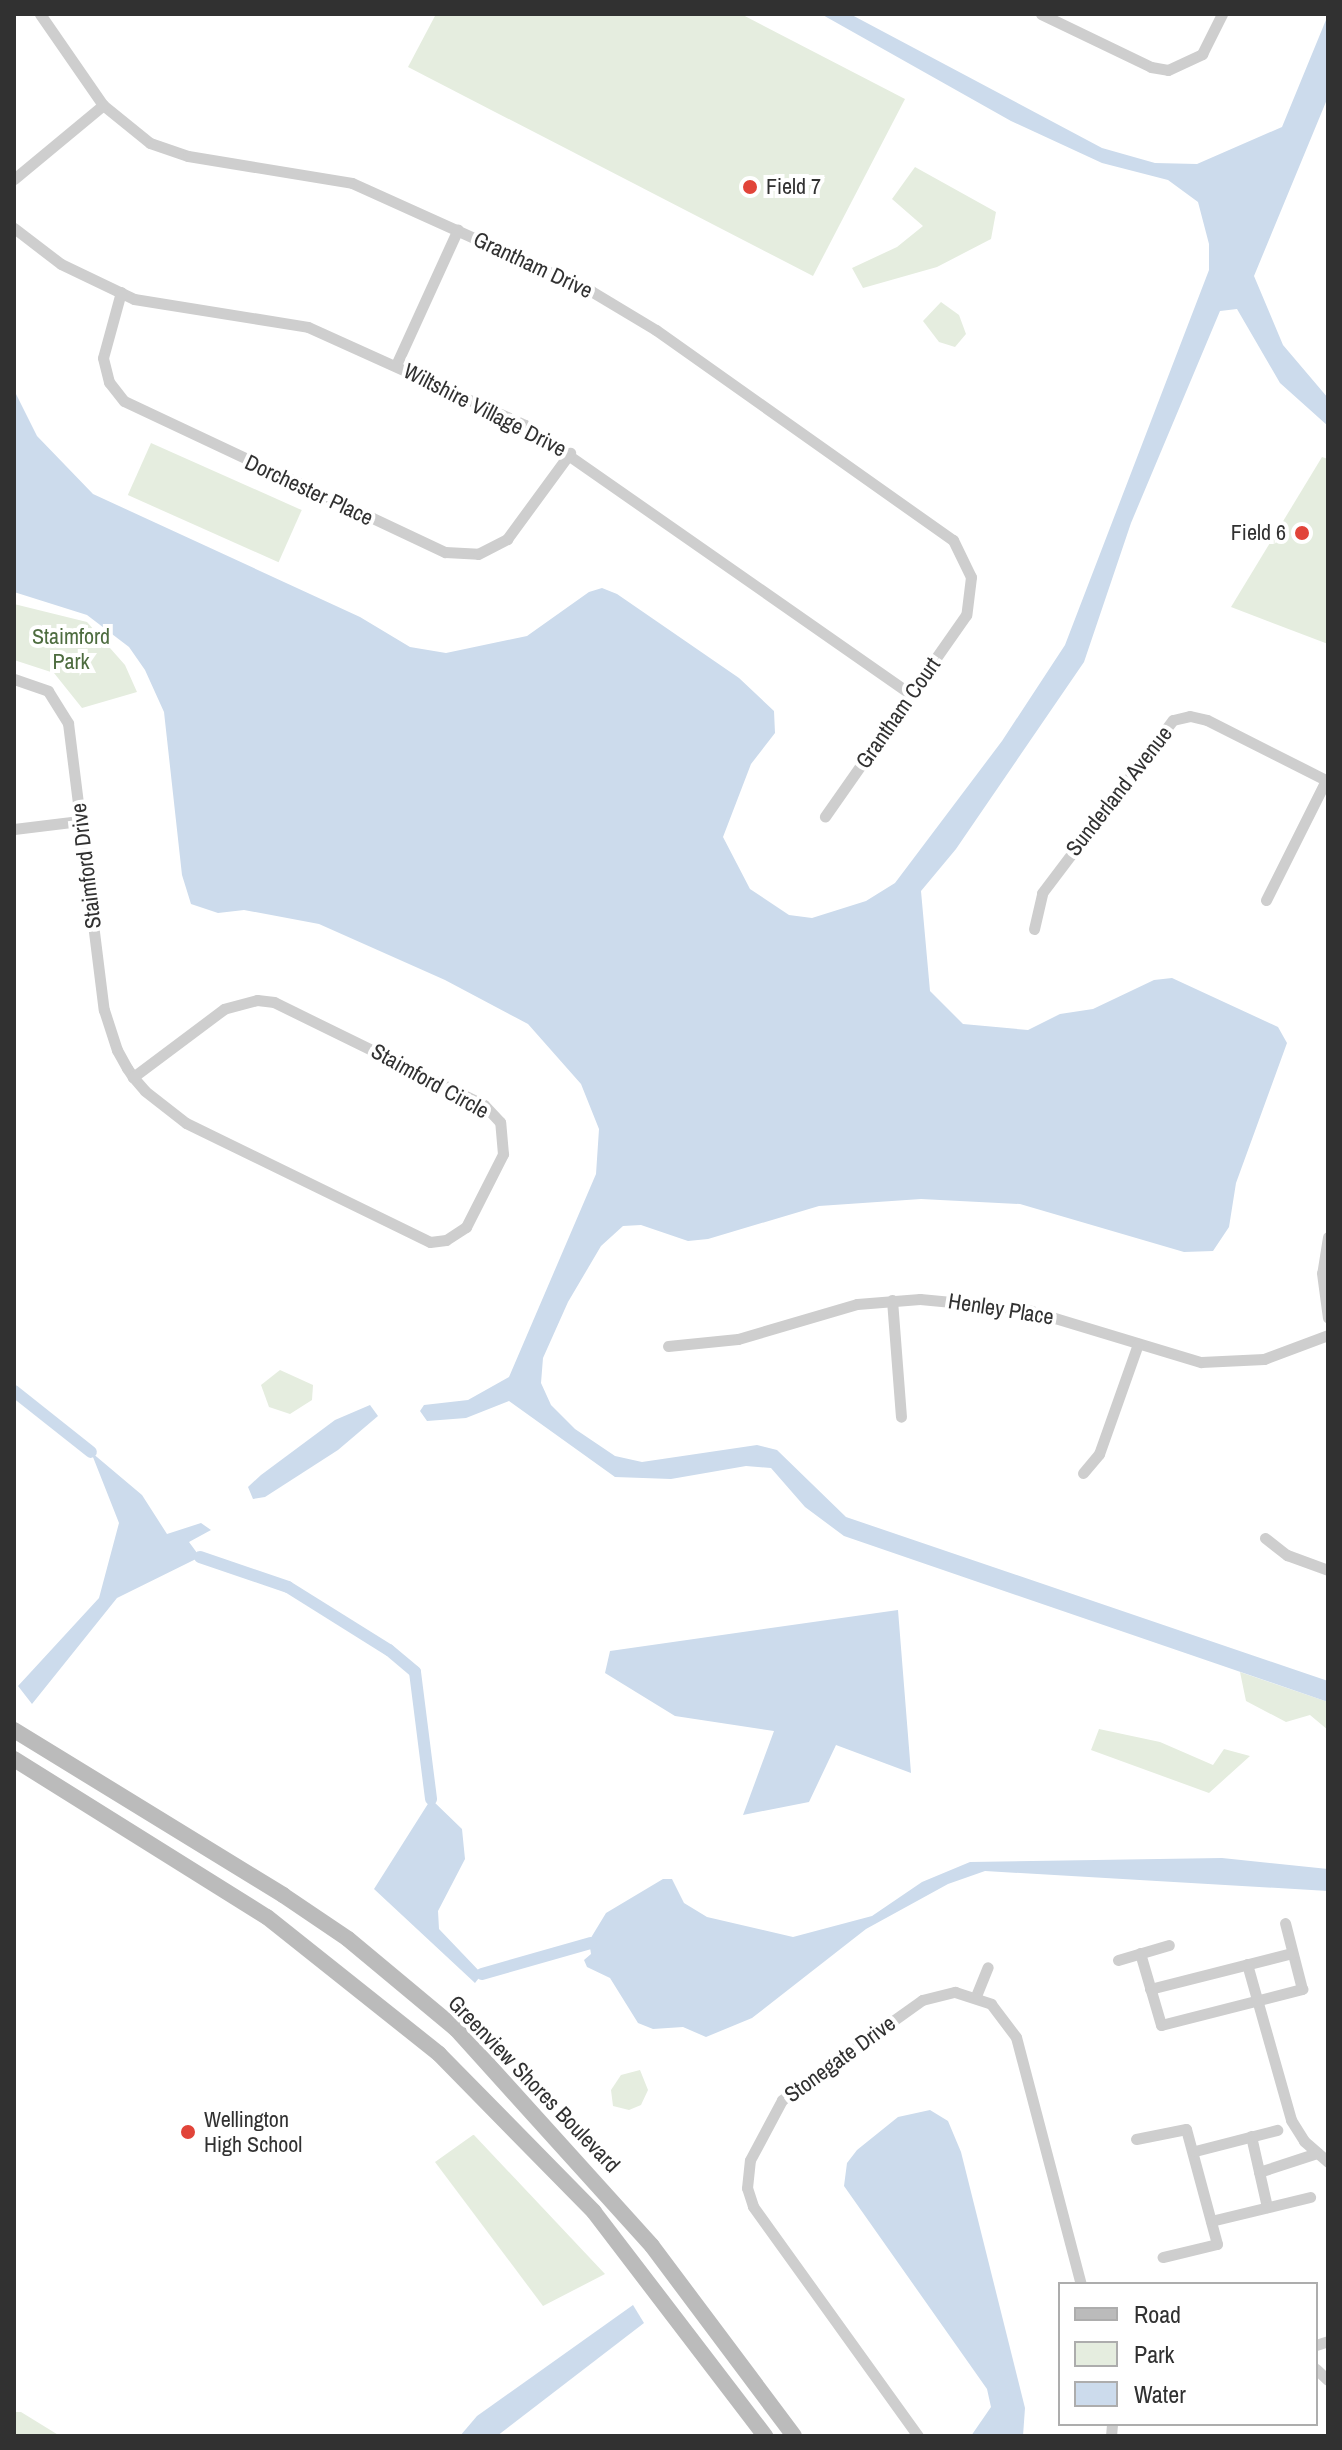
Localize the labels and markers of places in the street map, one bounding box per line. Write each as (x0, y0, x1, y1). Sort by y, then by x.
place label: Field 7 (766, 174, 821, 200)
marker: Field 7 (741, 178, 759, 196)
place label: Field 6 (1231, 520, 1286, 546)
marker: Field 6 (1293, 524, 1311, 542)
place label: Wellington High School (204, 2106, 302, 2158)
marker: Wellington High School (179, 2123, 197, 2141)

